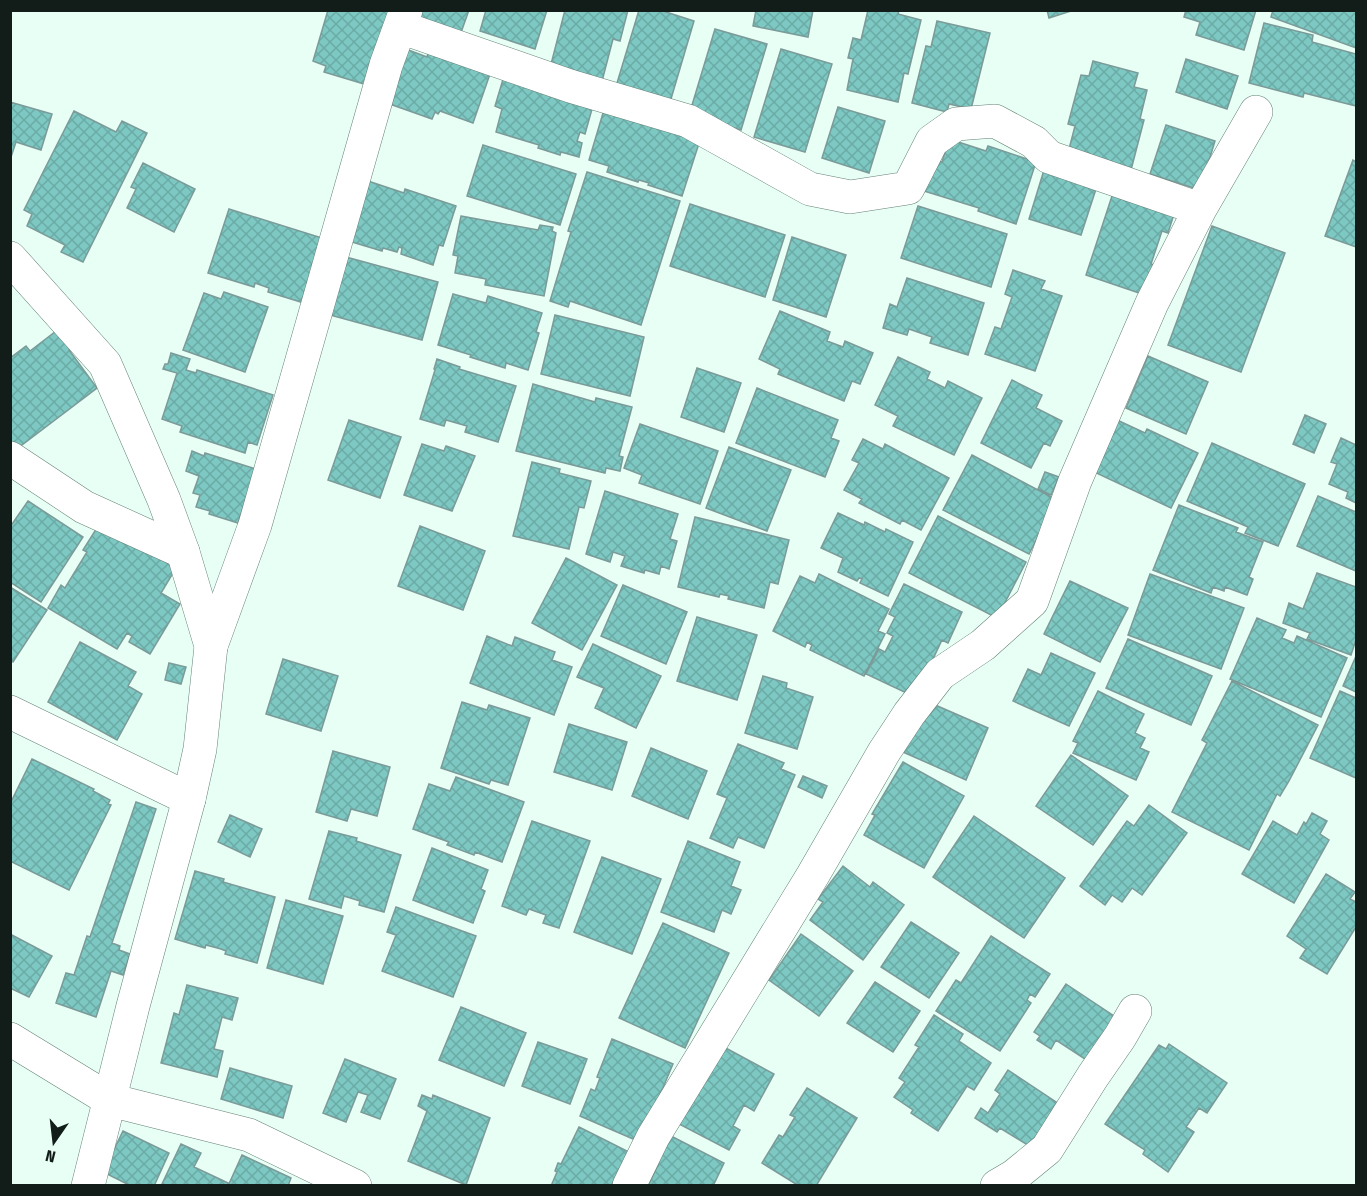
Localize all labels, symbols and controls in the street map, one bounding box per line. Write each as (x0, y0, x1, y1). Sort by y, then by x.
north arrow (24, 1112, 84, 1172)
text: N (44, 1146, 57, 1166)

